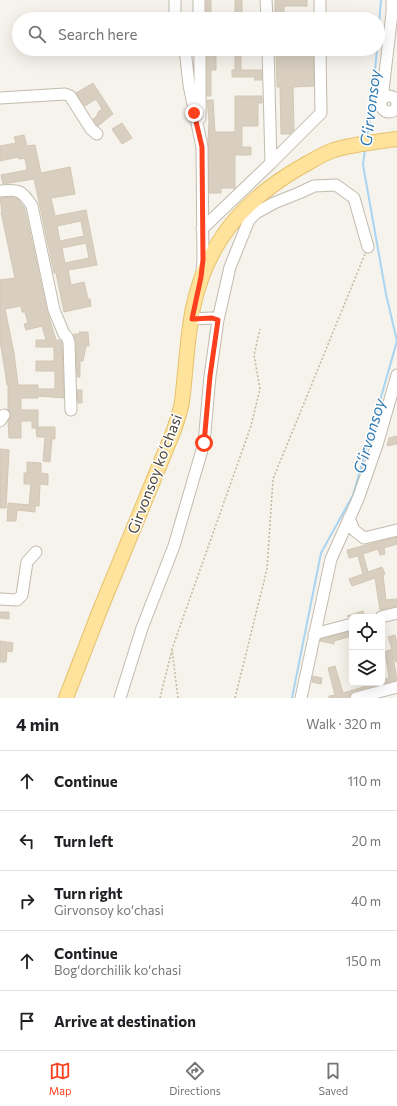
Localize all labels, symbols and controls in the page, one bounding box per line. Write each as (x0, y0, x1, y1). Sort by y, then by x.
search box (12, 12, 385, 56)
icon: search (26, 23, 48, 45)
text: Search here (58, 25, 137, 43)
water label: G‘irvonsoy (355, 68, 384, 147)
route end (185, 104, 203, 122)
water label: G‘irvonsoy (349, 395, 388, 476)
street label: Girvonsoy koʻchasi (123, 411, 185, 536)
route start (195, 434, 213, 452)
map controls (349, 614, 385, 686)
button: locate (349, 614, 385, 650)
button: layers (349, 650, 385, 686)
text: 4 min (16, 714, 59, 735)
text: Walk · 320 m (306, 716, 381, 732)
icon: ahead (16, 770, 38, 792)
text: Continue (54, 772, 118, 790)
text: 110 m (348, 773, 381, 789)
icon: left (16, 830, 38, 852)
text: Turn left (54, 832, 113, 850)
text: 20 m (352, 833, 381, 849)
text: Turn right (54, 884, 123, 902)
icon: right (16, 890, 38, 912)
text: 40 m (351, 893, 381, 909)
text: Girvonsoy koʻchasi (54, 902, 164, 918)
text: Continue (54, 944, 118, 962)
icon: ahead (16, 950, 38, 972)
text: 150 m (346, 953, 381, 969)
text: Bogʻdorchilik koʻchasi (54, 962, 181, 978)
icon: arrive (16, 1010, 38, 1032)
text: Arrive at destination (54, 1012, 196, 1030)
tab: Map (49, 1060, 72, 1097)
tab: Directions (169, 1060, 221, 1097)
tab: Saved (318, 1060, 348, 1097)

